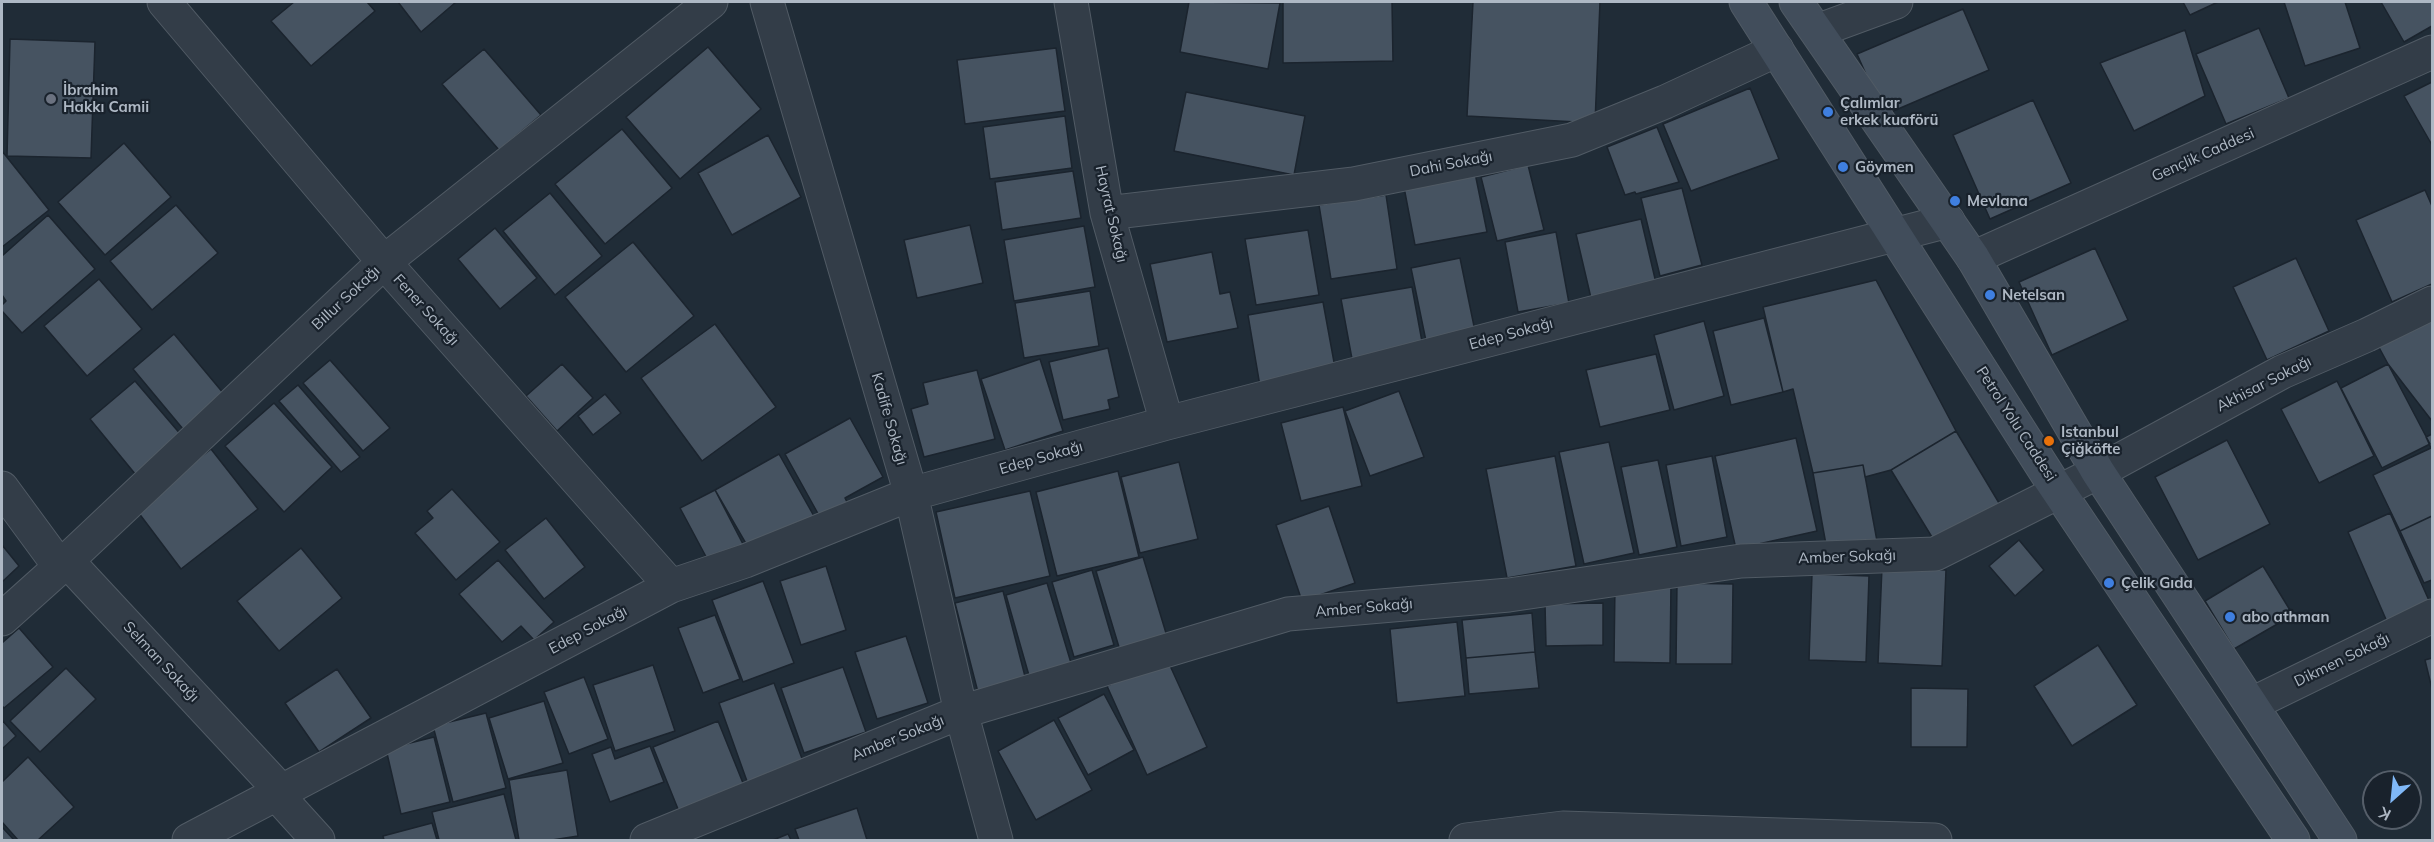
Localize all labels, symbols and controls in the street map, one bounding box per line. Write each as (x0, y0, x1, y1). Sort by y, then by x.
place label: İbrahim Hakkı Camii (63, 81, 149, 116)
marker: İbrahim Hakkı Camii (44, 92, 58, 106)
place label: Çalımlar erkek kuaförü (1840, 94, 1938, 129)
marker: Çalımlar erkek kuaförü (1821, 105, 1835, 119)
street label: Gençlik Caddesi (2149, 124, 2257, 186)
street label: Dahi Sokağı (1408, 147, 1494, 181)
place label: Göymen (1855, 158, 1914, 176)
marker: Göymen (1836, 160, 1850, 174)
street label: Hayrat Sokağı (1091, 164, 1131, 264)
place label: Mevlana (1967, 192, 2028, 210)
marker: Mevlana (1948, 194, 1962, 208)
street label: Billur Sokağı (308, 262, 384, 334)
street label: Fener Sokağı (389, 271, 463, 349)
place label: Netelsan (2002, 286, 2065, 304)
marker: Netelsan (1983, 288, 1997, 302)
street label: Edep Sokağı (1467, 314, 1555, 354)
street label: Akhisar Sokağı (2214, 352, 2314, 416)
street label: Petrol Yolu Caddesi (1972, 363, 2060, 485)
street label: Kadife Sokağı (867, 371, 911, 467)
place label: Istanbul Çiğköfte (2061, 423, 2120, 458)
marker: Istanbul Çiğköfte (2042, 434, 2056, 448)
street label: Edep Sokağı (997, 437, 1085, 479)
street label: Amber Sokağı (1798, 546, 1896, 568)
place label: Çelik Gıda (2121, 574, 2193, 592)
marker: Çelik Gıda (2102, 576, 2116, 590)
street label: Amber Sokağı (1314, 595, 1414, 621)
street label: Edep Sokağı (546, 602, 630, 658)
place label: abo athman (2242, 608, 2329, 626)
marker: abo athman (2223, 610, 2237, 624)
street label: Selman Sokağı (119, 618, 203, 706)
street label: Dikmen Sokağı (2291, 629, 2393, 691)
street label: Amber Sokağı (849, 711, 947, 765)
north arrow (2362, 770, 2422, 830)
text: K (2375, 803, 2394, 826)

